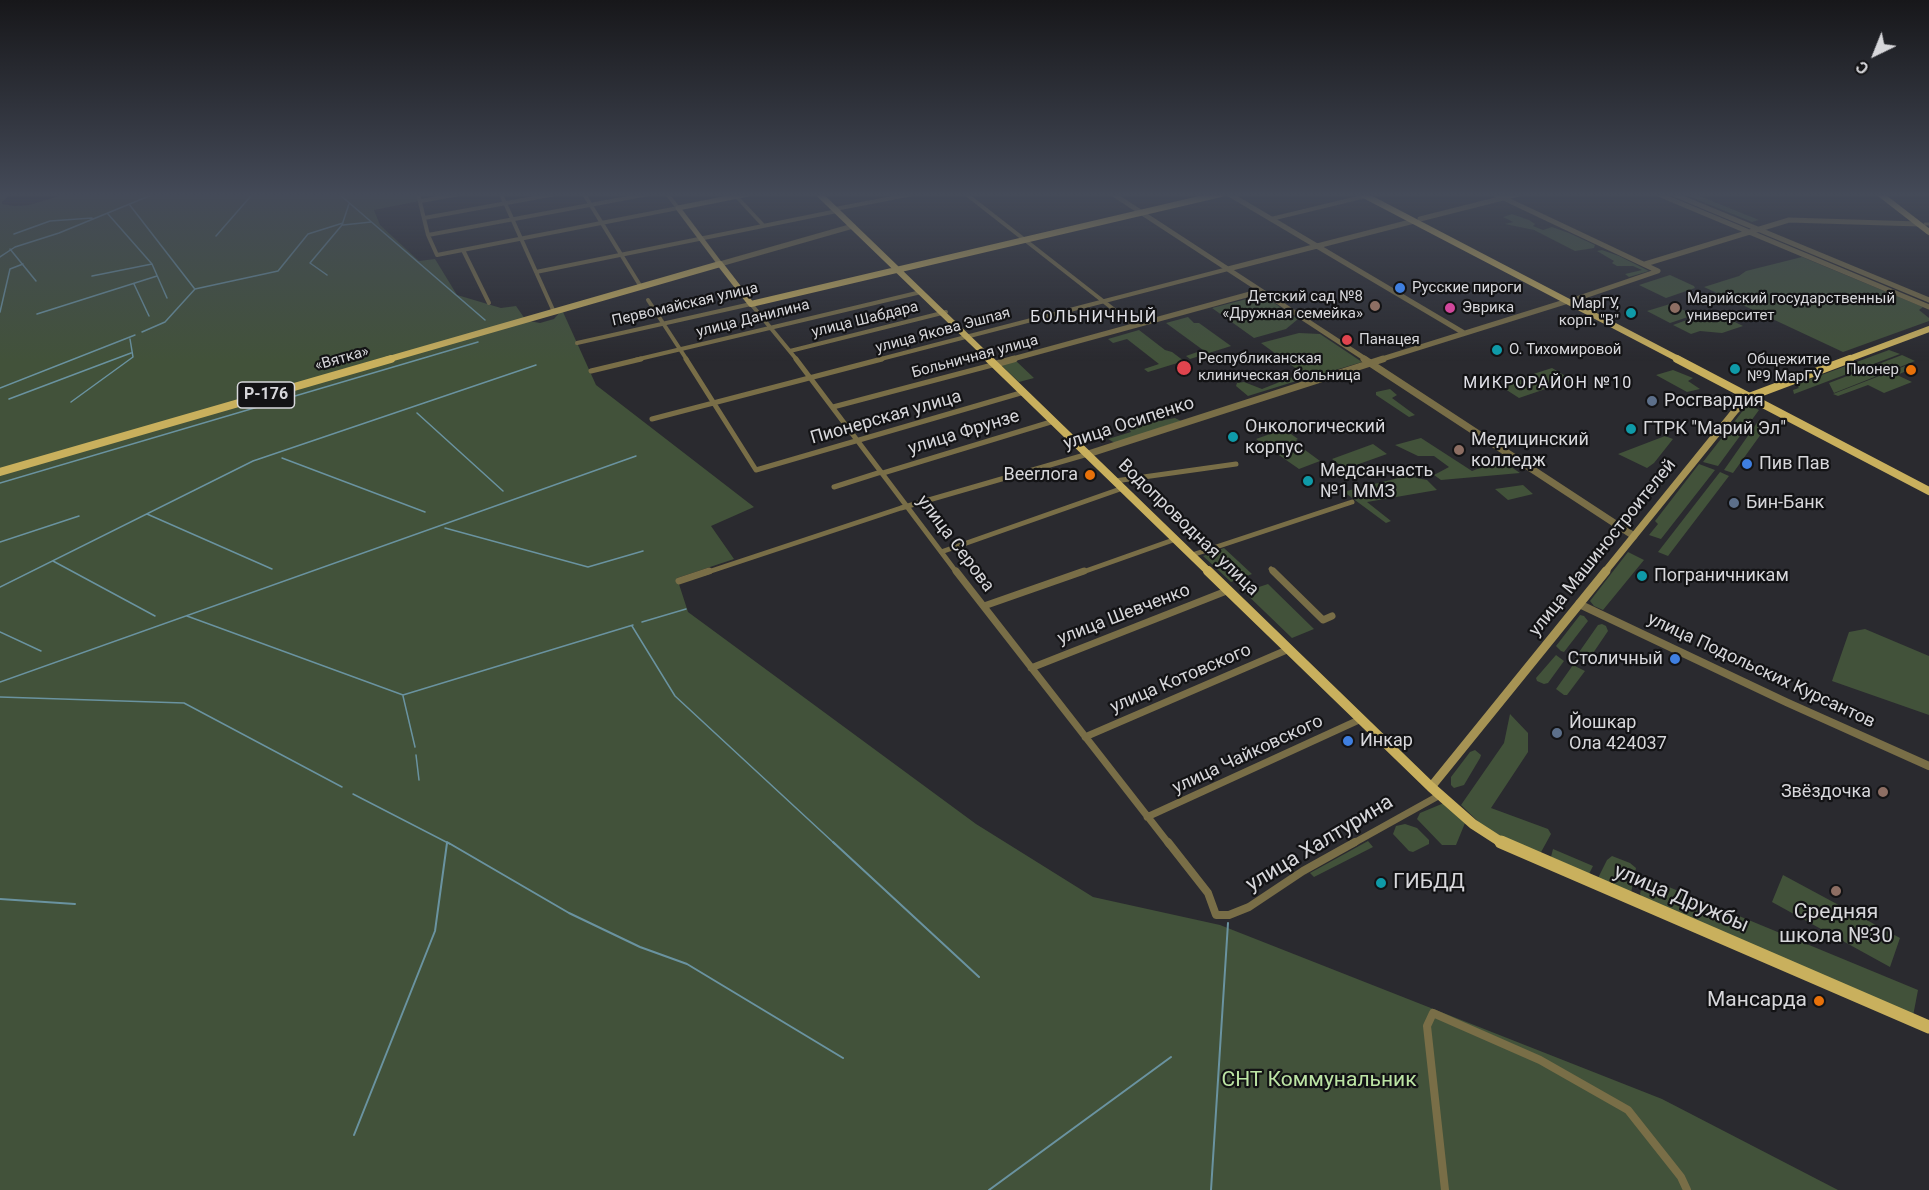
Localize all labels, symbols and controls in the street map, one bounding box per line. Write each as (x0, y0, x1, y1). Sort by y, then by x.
north arrow (1845, 24, 1905, 84)
text: С (1852, 57, 1873, 78)
street label: Первомайская улица (610, 279, 760, 331)
place label: Русские пироги (1412, 279, 1522, 297)
marker: Русские пироги (1393, 281, 1407, 295)
place label: Детский сад №8 «Дружная семейка» (1222, 288, 1363, 323)
place label: Марийский государственный университет (1687, 290, 1895, 325)
place label: МарГУ, корп. "В" (1559, 295, 1619, 330)
street label: улица Данилина (695, 296, 811, 342)
street label: улица Шабдара (810, 298, 920, 342)
marker: Детский сад №8 «Дружная семейка» (1368, 299, 1382, 313)
place label: Эврика (1462, 299, 1514, 317)
marker: Эврика (1443, 301, 1457, 315)
marker: Марийский государственный университет (1668, 301, 1682, 315)
street label: улица Якова Эшпая (874, 304, 1012, 358)
marker: МарГУ, корп. "В" (1624, 306, 1638, 320)
district label: БОЛЬНИЧНЫЙ (1030, 308, 1158, 328)
street label: Больничная улица (910, 331, 1040, 383)
place label: Панацея (1359, 331, 1420, 349)
marker: Панацея (1340, 333, 1354, 347)
place label: О. Тихомировой (1509, 341, 1621, 359)
street label: «Вятка» (313, 343, 371, 375)
marker: О. Тихомировой (1490, 343, 1504, 357)
place label: Республиканская клиническая больница (1198, 350, 1361, 385)
place label: Общежитие №9 МарГУ (1747, 351, 1830, 386)
marker: Республиканская клиническая больница (1175, 359, 1193, 377)
place label: Пионер (1846, 361, 1899, 379)
marker: Общежитие №9 МарГУ (1728, 362, 1742, 376)
marker: Пионер (1904, 363, 1918, 377)
district label: МИКРОРАЙОН №10 (1463, 374, 1633, 394)
road number: Р-176 (238, 382, 294, 408)
street label: Пионерская улица (808, 386, 964, 450)
place label: Росгвардия (1664, 390, 1764, 412)
street label: улица Осипенко (1061, 393, 1197, 455)
marker: Росгвардия (1645, 394, 1659, 408)
street label: улица Фрунзе (906, 406, 1022, 460)
place label: Онкологический корпус (1245, 416, 1385, 458)
place label: ГТРК "Марий Эл" (1643, 418, 1786, 440)
marker: ГТРК "Марий Эл" (1624, 422, 1638, 436)
place label: Медицинский колледж (1471, 429, 1589, 472)
marker: Онкологический корпус (1226, 430, 1240, 444)
marker: Медицинский колледж (1452, 443, 1466, 457)
place label: Пив Пав (1759, 453, 1830, 475)
street label: Водопроводная улица (1113, 455, 1263, 601)
street label: улица Машиностроителей (1525, 455, 1681, 641)
marker: Пив Пав (1740, 457, 1754, 471)
place label: Медсанчасть №1 ММЗ (1320, 460, 1433, 502)
place label: Beerлога (1004, 464, 1078, 486)
marker: Beerлога (1083, 468, 1097, 482)
marker: Медсанчасть №1 ММЗ (1301, 474, 1315, 488)
street label: улица Серова (912, 491, 998, 597)
place label: Бин-Банк (1746, 492, 1824, 514)
marker: Бин-Банк (1727, 496, 1741, 510)
place label: Пограничникам (1654, 565, 1789, 587)
marker: Пограничникам (1635, 569, 1649, 583)
street label: улица Шевченко (1055, 580, 1193, 650)
street label: улица Подольских Курсантов (1644, 609, 1878, 733)
street label: улица Котовского (1107, 640, 1255, 718)
place label: Столичный (1568, 648, 1663, 670)
marker: Столичный (1668, 652, 1682, 666)
street label: улица Чайковского (1169, 711, 1327, 799)
place label: Йошкар Ола 424037 (1569, 712, 1667, 754)
marker: Йошкар Ола 424037 (1550, 726, 1564, 740)
place label: Инкар (1360, 730, 1413, 752)
marker: Инкар (1341, 734, 1355, 748)
place label: Звёздочка (1781, 781, 1871, 803)
marker: Звёздочка (1876, 785, 1890, 799)
street label: улица Халтурина (1242, 790, 1398, 898)
street label: улица Дружбы (1610, 859, 1752, 939)
place label: ГИБДД (1393, 870, 1465, 896)
marker: ГИБДД (1374, 876, 1388, 890)
marker: Средняя школа №30 (1829, 884, 1843, 898)
place label: Средняя школа №30 (1779, 900, 1893, 950)
place label: Мансарда (1707, 988, 1807, 1014)
marker: Мансарда (1812, 994, 1826, 1008)
park label: СНТ Коммунальник (1221, 1068, 1417, 1094)

